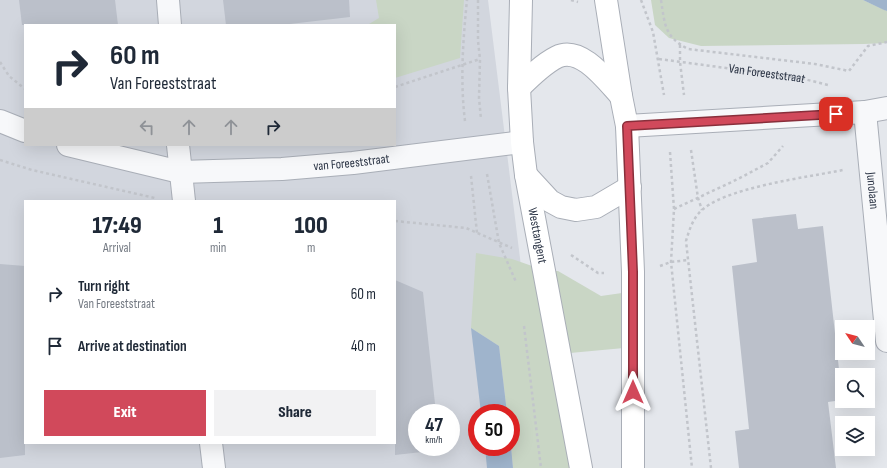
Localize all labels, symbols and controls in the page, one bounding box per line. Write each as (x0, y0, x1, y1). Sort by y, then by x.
text: 60 m (110, 39, 159, 72)
icon: right (44, 40, 96, 92)
street label: Van Foreeststraat (728, 60, 807, 87)
text: Van Foreeststraat (110, 73, 216, 94)
pin (819, 97, 853, 131)
icon: arrive (825, 103, 847, 125)
icon: left (136, 116, 158, 138)
icon: ahead (178, 116, 200, 138)
icon: ahead (220, 116, 242, 138)
icon: right (262, 116, 284, 138)
street label: van Foreeststraat (313, 151, 390, 174)
street label: Junolaan (863, 170, 882, 210)
street label: Westtangent (524, 206, 550, 265)
text: 17:49 (92, 211, 142, 240)
text: 1 (213, 211, 223, 240)
text: 100 (294, 211, 328, 240)
text: Arrival (103, 240, 131, 256)
text: min (210, 240, 226, 256)
text: m (307, 240, 315, 256)
text: Turn right (78, 277, 130, 296)
icon: right (44, 283, 66, 305)
text: 60 m (351, 285, 376, 304)
text: Van Foreeststraat (78, 296, 155, 312)
north arrow (835, 320, 875, 360)
map controls (835, 320, 875, 456)
icon: arrive (44, 335, 66, 357)
text: Arrive at destination (78, 337, 187, 356)
text: 40 m (351, 337, 376, 356)
button: search (835, 368, 875, 408)
position arrow (612, 371, 654, 413)
button: Exit (44, 390, 206, 436)
button: Share (214, 390, 376, 436)
speed limit sign: 50 (468, 404, 520, 456)
text: 47 (425, 413, 443, 437)
button: layers (835, 416, 875, 456)
text: km/h (425, 434, 443, 446)

